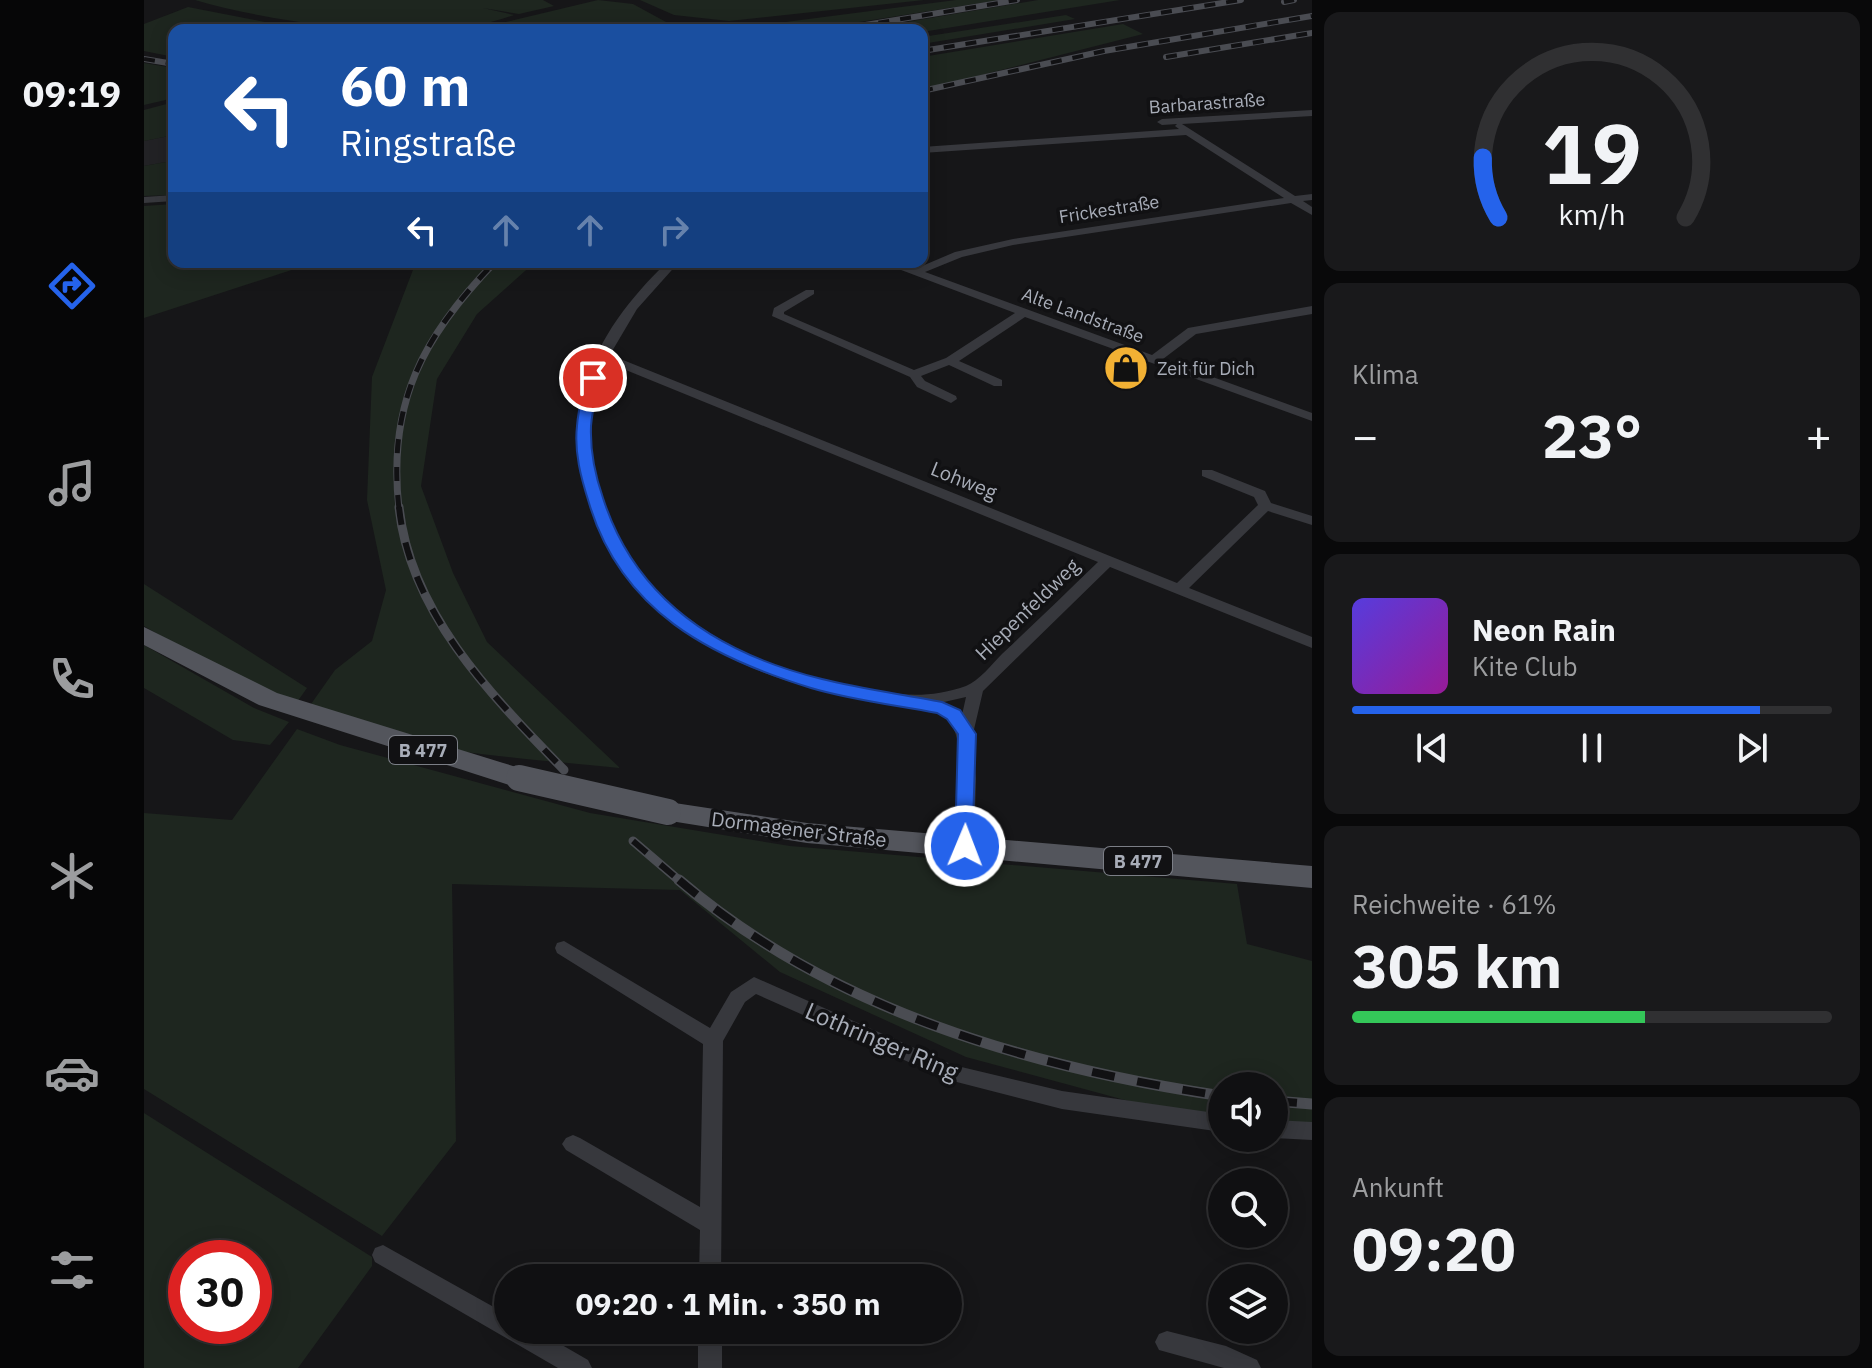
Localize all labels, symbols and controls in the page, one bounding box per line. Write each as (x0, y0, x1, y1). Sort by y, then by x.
text: 60 m (340, 49, 470, 121)
icon: left (208, 56, 312, 160)
text: 09:19 (23, 70, 121, 117)
street label: Barbarastraße (1148, 87, 1266, 119)
text: 19 (1542, 98, 1642, 206)
text: Ringstraße (340, 119, 517, 166)
street label: Frickestraße (1057, 190, 1161, 228)
text: km/h (1558, 196, 1626, 233)
icon: left (400, 208, 444, 252)
icon: ahead (484, 208, 528, 252)
icon: ahead (568, 208, 612, 252)
icon: right (652, 208, 696, 252)
icon: directions (44, 258, 100, 314)
street label: Alte Landstraße (1019, 282, 1147, 348)
pin (559, 344, 627, 412)
shop icon: Zeit für Dich (1102, 344, 1150, 392)
icon: arrive (571, 356, 615, 400)
place label: Zeit für Dich (1157, 357, 1255, 380)
text: Klima (1352, 357, 1419, 391)
text: 23° (1542, 396, 1642, 475)
text: − (1352, 407, 1378, 464)
text: + (1806, 407, 1832, 464)
icon: music (44, 455, 100, 511)
street label: Lohweg (927, 455, 1001, 506)
street label: Hiepenfeldweg (969, 552, 1085, 666)
text: Neon Rain (1472, 610, 1616, 649)
text: Kite Club (1472, 649, 1577, 683)
icon: phone (44, 651, 100, 707)
icon: previous (1410, 726, 1454, 770)
icon: pause (1570, 726, 1614, 770)
icon: next (1730, 726, 1774, 770)
road number: B 477 (389, 736, 457, 764)
position arrow (923, 804, 1007, 888)
street label: Dormagener Straße (710, 805, 888, 853)
road number: B 477 (1104, 847, 1172, 875)
icon: climate (44, 848, 100, 904)
text: Reichweite · 61% (1352, 887, 1557, 921)
text: 305 km (1352, 926, 1562, 1005)
street label: Lothringer Ring (800, 994, 964, 1088)
icon: car (44, 1045, 100, 1101)
map controls (1208, 1072, 1288, 1344)
button: sound (1208, 1072, 1288, 1152)
button: search (1208, 1168, 1288, 1248)
text: Ankunft (1352, 1170, 1444, 1204)
text: 09:20 (1352, 1209, 1516, 1288)
speed limit sign: 30 (168, 1240, 272, 1344)
icon: filters (44, 1242, 100, 1298)
button: layers (1208, 1264, 1288, 1344)
text: 09:20 · 1 Min. · 350 m (575, 1284, 881, 1323)

